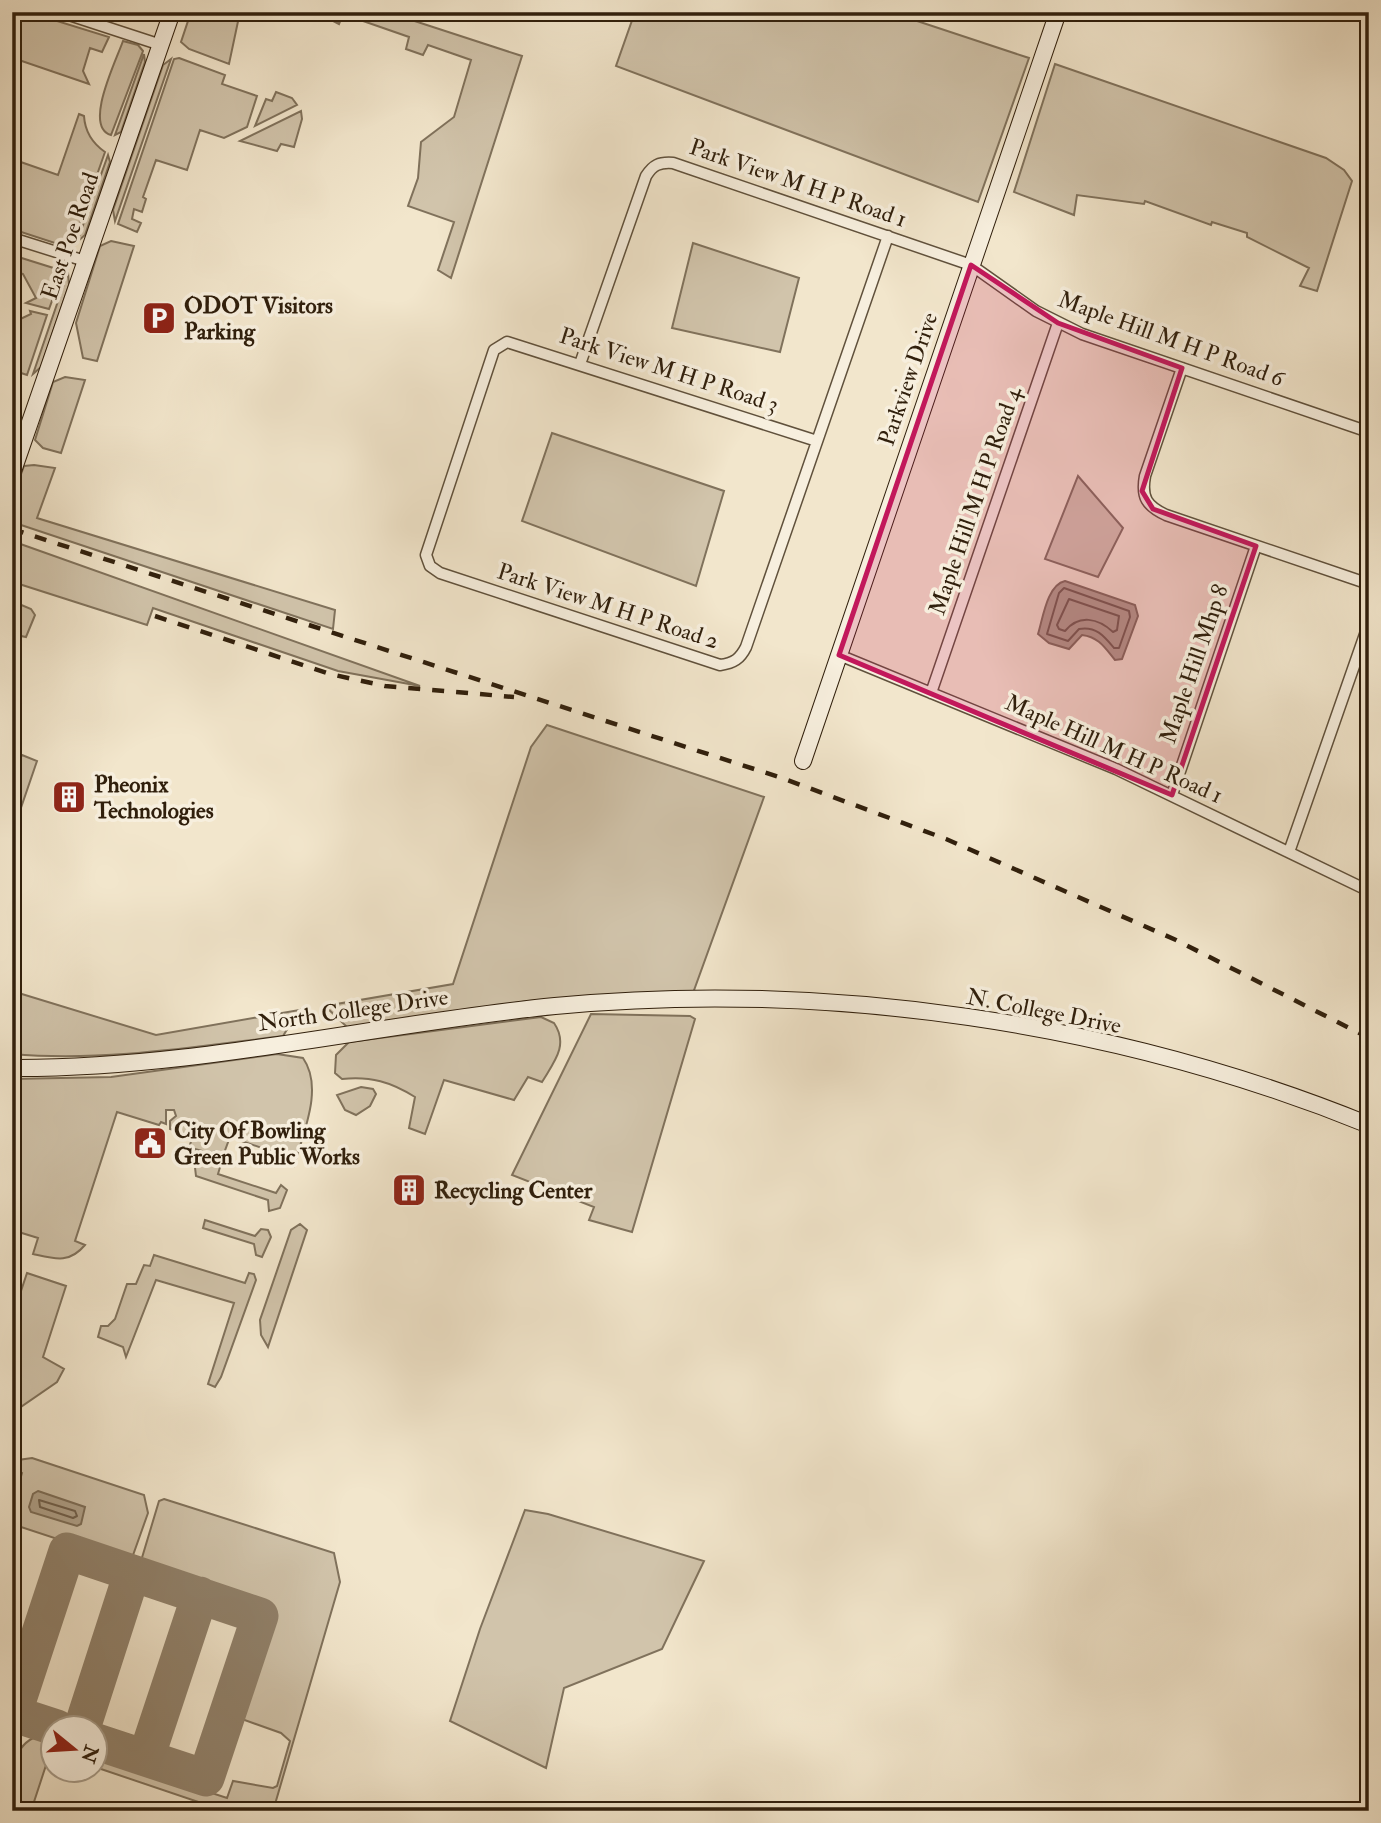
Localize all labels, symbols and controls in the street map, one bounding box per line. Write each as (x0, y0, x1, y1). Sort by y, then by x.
street label: Park View M H P Road 1 (686, 132, 910, 234)
street label: East Poe Road (35, 169, 105, 303)
street label: Maple Hill M H P Road 6 (1054, 285, 1289, 395)
place label: ODOT Visitors Parking (184, 291, 333, 347)
parking icon: ODOT Visitors Parking (140, 299, 178, 337)
street label: Parkview Drive (872, 308, 944, 449)
street label: Park View M H P Road 3 (556, 321, 782, 419)
street label: Maple Hill M H P Road 4 (922, 382, 1029, 619)
street label: Park View M H P Road 2 (494, 556, 722, 656)
street label: Maple Hill Mhp 8 (1153, 580, 1236, 748)
street label: Maple Hill M H P Road 1 (1000, 688, 1227, 811)
place label: Pheonix Technologies (93, 770, 214, 826)
building icon: Pheonix Technologies (50, 778, 88, 816)
street label: North College Drive (256, 982, 450, 1038)
street label: N. College Drive (964, 982, 1124, 1040)
place label: City Of Bowling Green Public Works (174, 1116, 360, 1171)
public building icon: City Of Bowling Green Public Works (131, 1124, 169, 1162)
building icon: Recycling Center (390, 1171, 428, 1209)
place label: Recycling Center (434, 1176, 593, 1206)
north arrow (38, 1714, 108, 1784)
text: N (75, 1741, 104, 1767)

